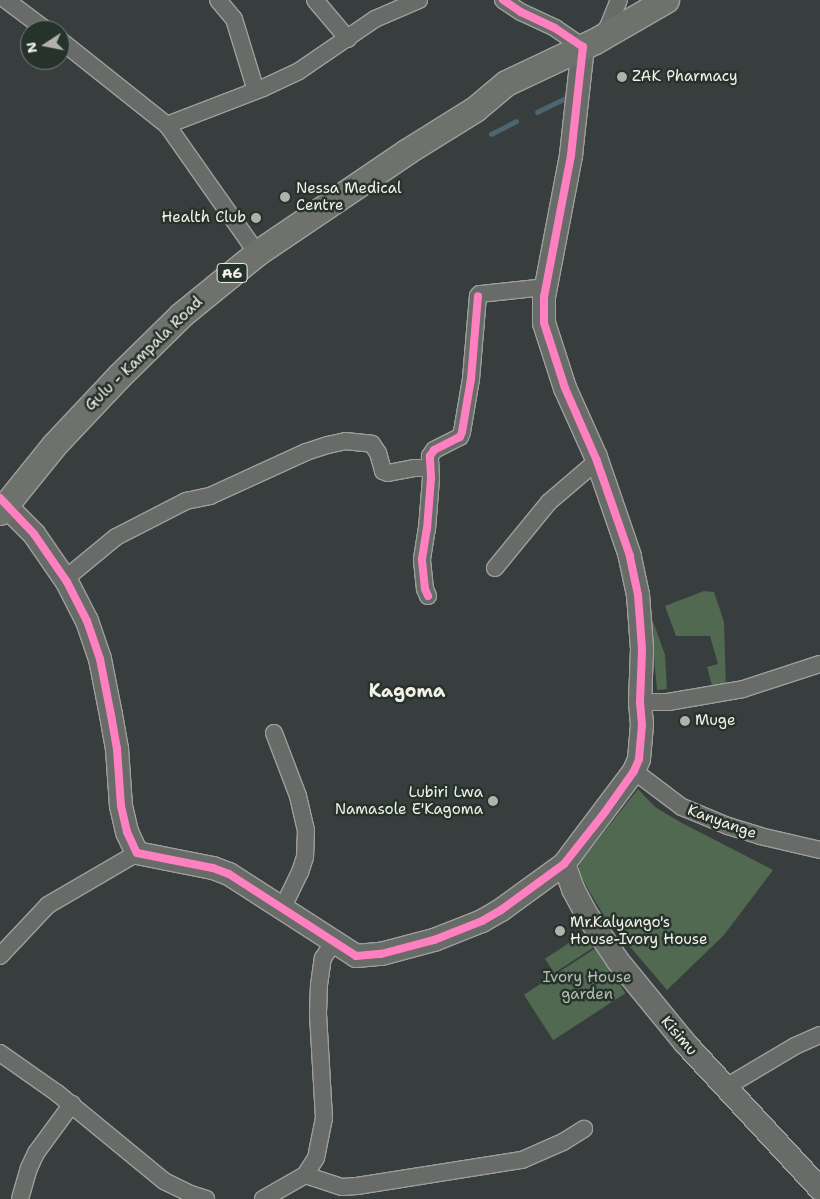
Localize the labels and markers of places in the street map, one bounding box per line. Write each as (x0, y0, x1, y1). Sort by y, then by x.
place label: ZAK Pharmacy (632, 68, 738, 86)
marker: ZAK Pharmacy (616, 71, 628, 83)
place label: Nessa Medical Centre (296, 179, 401, 214)
marker: Nessa Medical Centre (278, 190, 292, 204)
place label: Health Club (162, 209, 246, 227)
marker: Health Club (250, 212, 262, 224)
place label: Muge (695, 712, 735, 730)
marker: Muge (679, 715, 691, 727)
place label: Lubiri Lwa Namasole E'Kagoma (335, 783, 483, 818)
marker: Lubiri Lwa Namasole E'Kagoma (487, 795, 499, 807)
place label: Mr.Kalyango's House-Ivory House (570, 913, 707, 948)
marker: Mr.Kalyango's House-Ivory House (554, 925, 566, 937)

